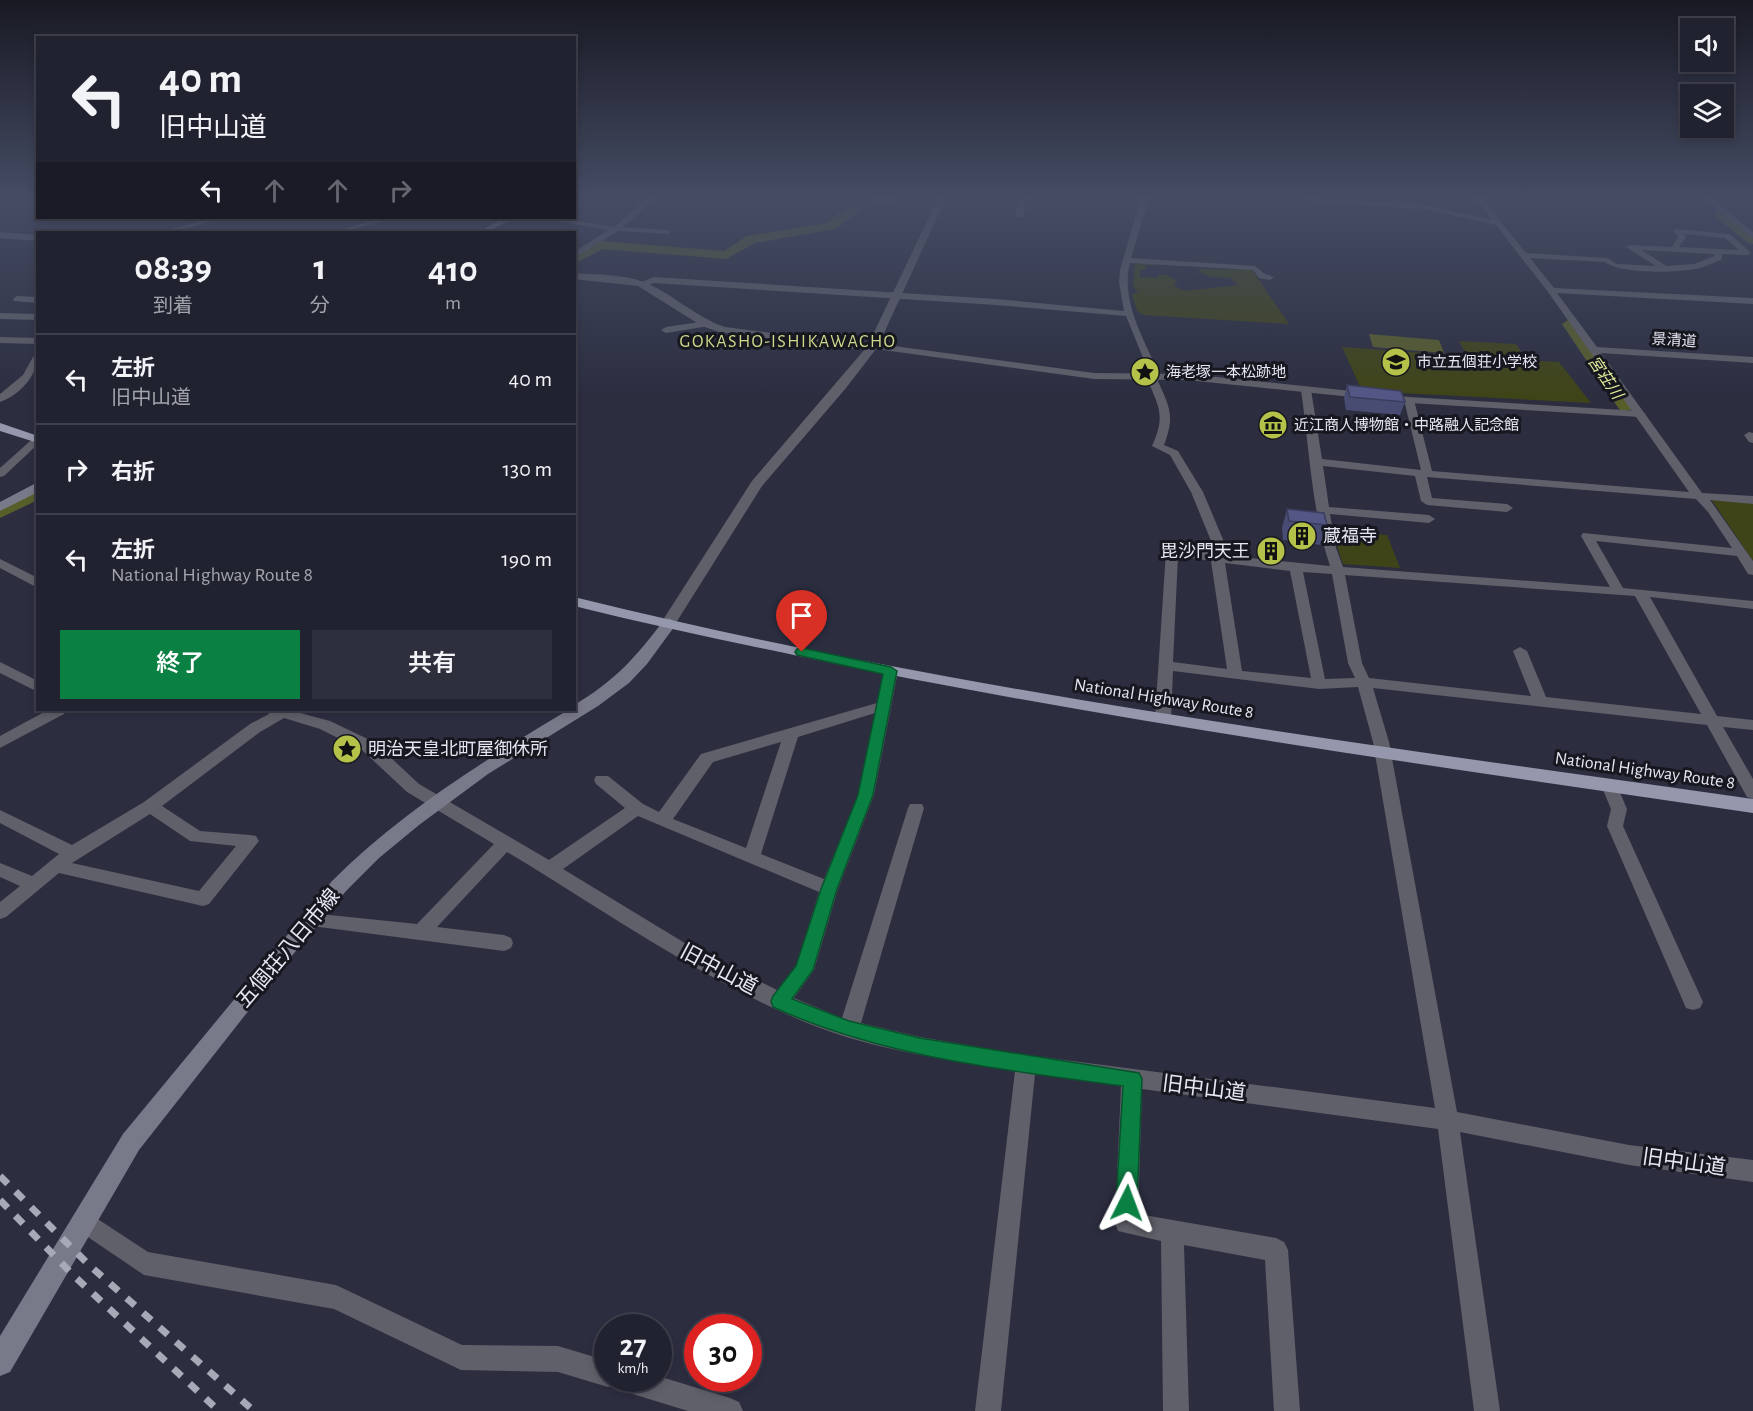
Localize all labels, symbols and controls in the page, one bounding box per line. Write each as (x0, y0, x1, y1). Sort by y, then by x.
map controls (1680, 18, 1734, 138)
button: sound (1680, 18, 1734, 72)
text: 40 m (159, 58, 242, 100)
icon: left (60, 60, 138, 138)
button: layers (1680, 84, 1734, 138)
text: 旧中山道 (159, 114, 267, 141)
icon: left (195, 174, 228, 207)
icon: ahead (258, 174, 291, 207)
icon: ahead (321, 174, 354, 207)
icon: right (384, 174, 417, 207)
text: 08:39 (134, 250, 212, 286)
text: 1 (313, 250, 326, 286)
text: 410 (428, 252, 478, 288)
text: m (445, 293, 461, 313)
text: 到着 (153, 296, 193, 316)
text: 分 (310, 296, 330, 316)
street label: 景清道 (1651, 330, 1697, 350)
district label: GOKASHO-ISHIKAWACHO (680, 333, 896, 351)
school or university icon: 市立五個荘小学校 (1380, 346, 1412, 378)
water label: 宮荘川 (1585, 353, 1627, 404)
place label: 市立五個荘小学校 (1417, 354, 1537, 370)
place icon: 海老塚一本松跡地 (1129, 356, 1161, 388)
text: 左折 (111, 357, 155, 379)
icon: left (60, 363, 93, 396)
place label: 海老塚一本松跡地 (1166, 364, 1286, 380)
text: 40 m (509, 368, 552, 390)
text: 旧中山道 (111, 388, 191, 408)
museum icon: 近江商人博物館・中路融人記念館 (1257, 409, 1289, 441)
place label: 近江商人博物館・中路融人記念館 (1294, 416, 1519, 433)
icon: right (60, 453, 93, 486)
text: 130 m (503, 458, 552, 480)
text: 右折 (111, 461, 155, 483)
building icon: 蔵福寺 (1286, 520, 1318, 552)
place label: 蔵福寺 (1323, 527, 1377, 546)
building icon: 毘沙門天王 (1255, 535, 1287, 567)
text: 左折 (111, 539, 155, 561)
place label: 毘沙門天王 (1160, 542, 1250, 561)
icon: left (60, 543, 93, 576)
text: 190 m (501, 548, 552, 570)
text: National Highway Route 8 (111, 565, 313, 585)
pin (776, 590, 827, 652)
icon: arrive (785, 599, 818, 632)
button: 終了 (60, 630, 300, 699)
button: 共有 (312, 630, 552, 699)
street label: National Highway Route 8 (1073, 676, 1255, 722)
place icon: 明治天皇北町屋御休所 (331, 733, 363, 765)
place label: 明治天皇北町屋御休所 (368, 739, 548, 759)
street label: National Highway Route 8 (1554, 749, 1736, 793)
street label: 五個荘八日市線 (232, 885, 344, 1011)
street label: 旧中山道 (677, 940, 761, 998)
street label: 旧中山道 (1161, 1072, 1247, 1104)
street label: 旧中山道 (1641, 1145, 1727, 1179)
position arrow (1095, 1171, 1159, 1235)
speed limit sign: 30 (684, 1314, 762, 1392)
text: 27 (619, 1331, 647, 1361)
text: km/h (618, 1361, 648, 1376)

